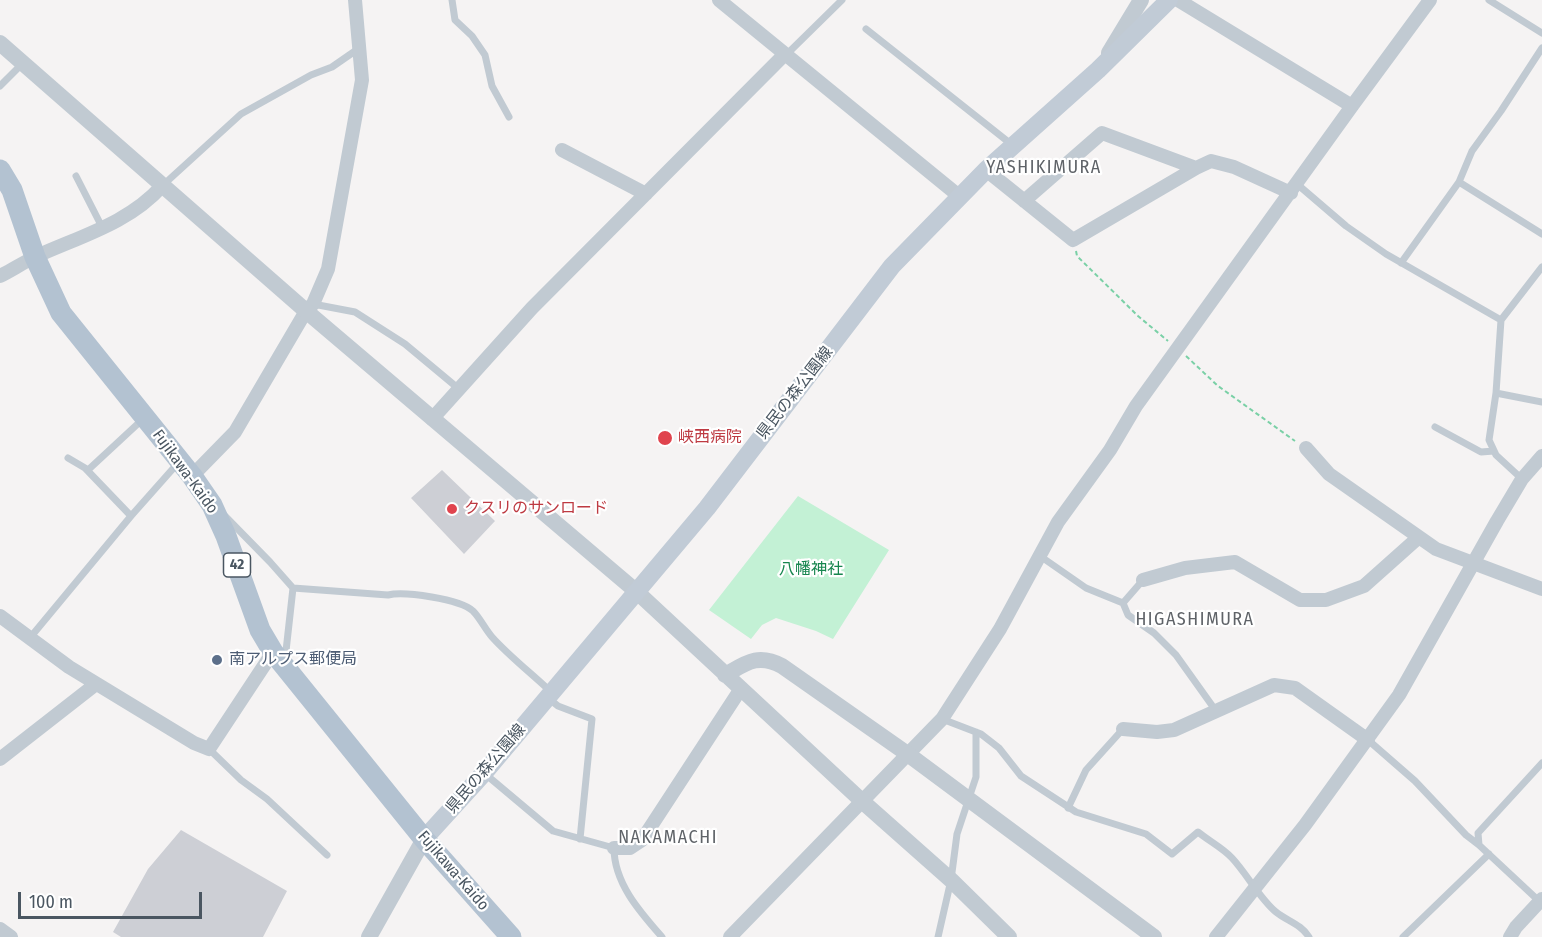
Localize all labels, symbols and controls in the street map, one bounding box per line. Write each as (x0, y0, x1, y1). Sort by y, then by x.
district label: YASHIKIMURA (986, 157, 1102, 179)
street label: 県民の森公園線 (753, 343, 837, 443)
street label: Fujikawa-Kaido (148, 426, 222, 518)
place label: 峡西病院 (678, 428, 742, 448)
marker: 峡西病院 (656, 429, 674, 447)
place label: クスリのサンロード (464, 499, 608, 519)
marker: クスリのサンロード (445, 502, 459, 516)
road number: 42 (224, 553, 250, 577)
park label: 八幡神社 (779, 560, 843, 580)
district label: HIGASHIMURA (1135, 609, 1255, 631)
place label: 南アルプス郵便局 (229, 650, 357, 670)
marker: 南アルプス郵便局 (210, 653, 224, 667)
street label: 県民の森公園線 (442, 720, 530, 818)
street label: Fujikawa-Kaido (413, 827, 493, 915)
district label: NAKAMACHI (618, 827, 718, 849)
scale bar (21, 880, 206, 918)
text: 100 m (29, 891, 73, 913)

